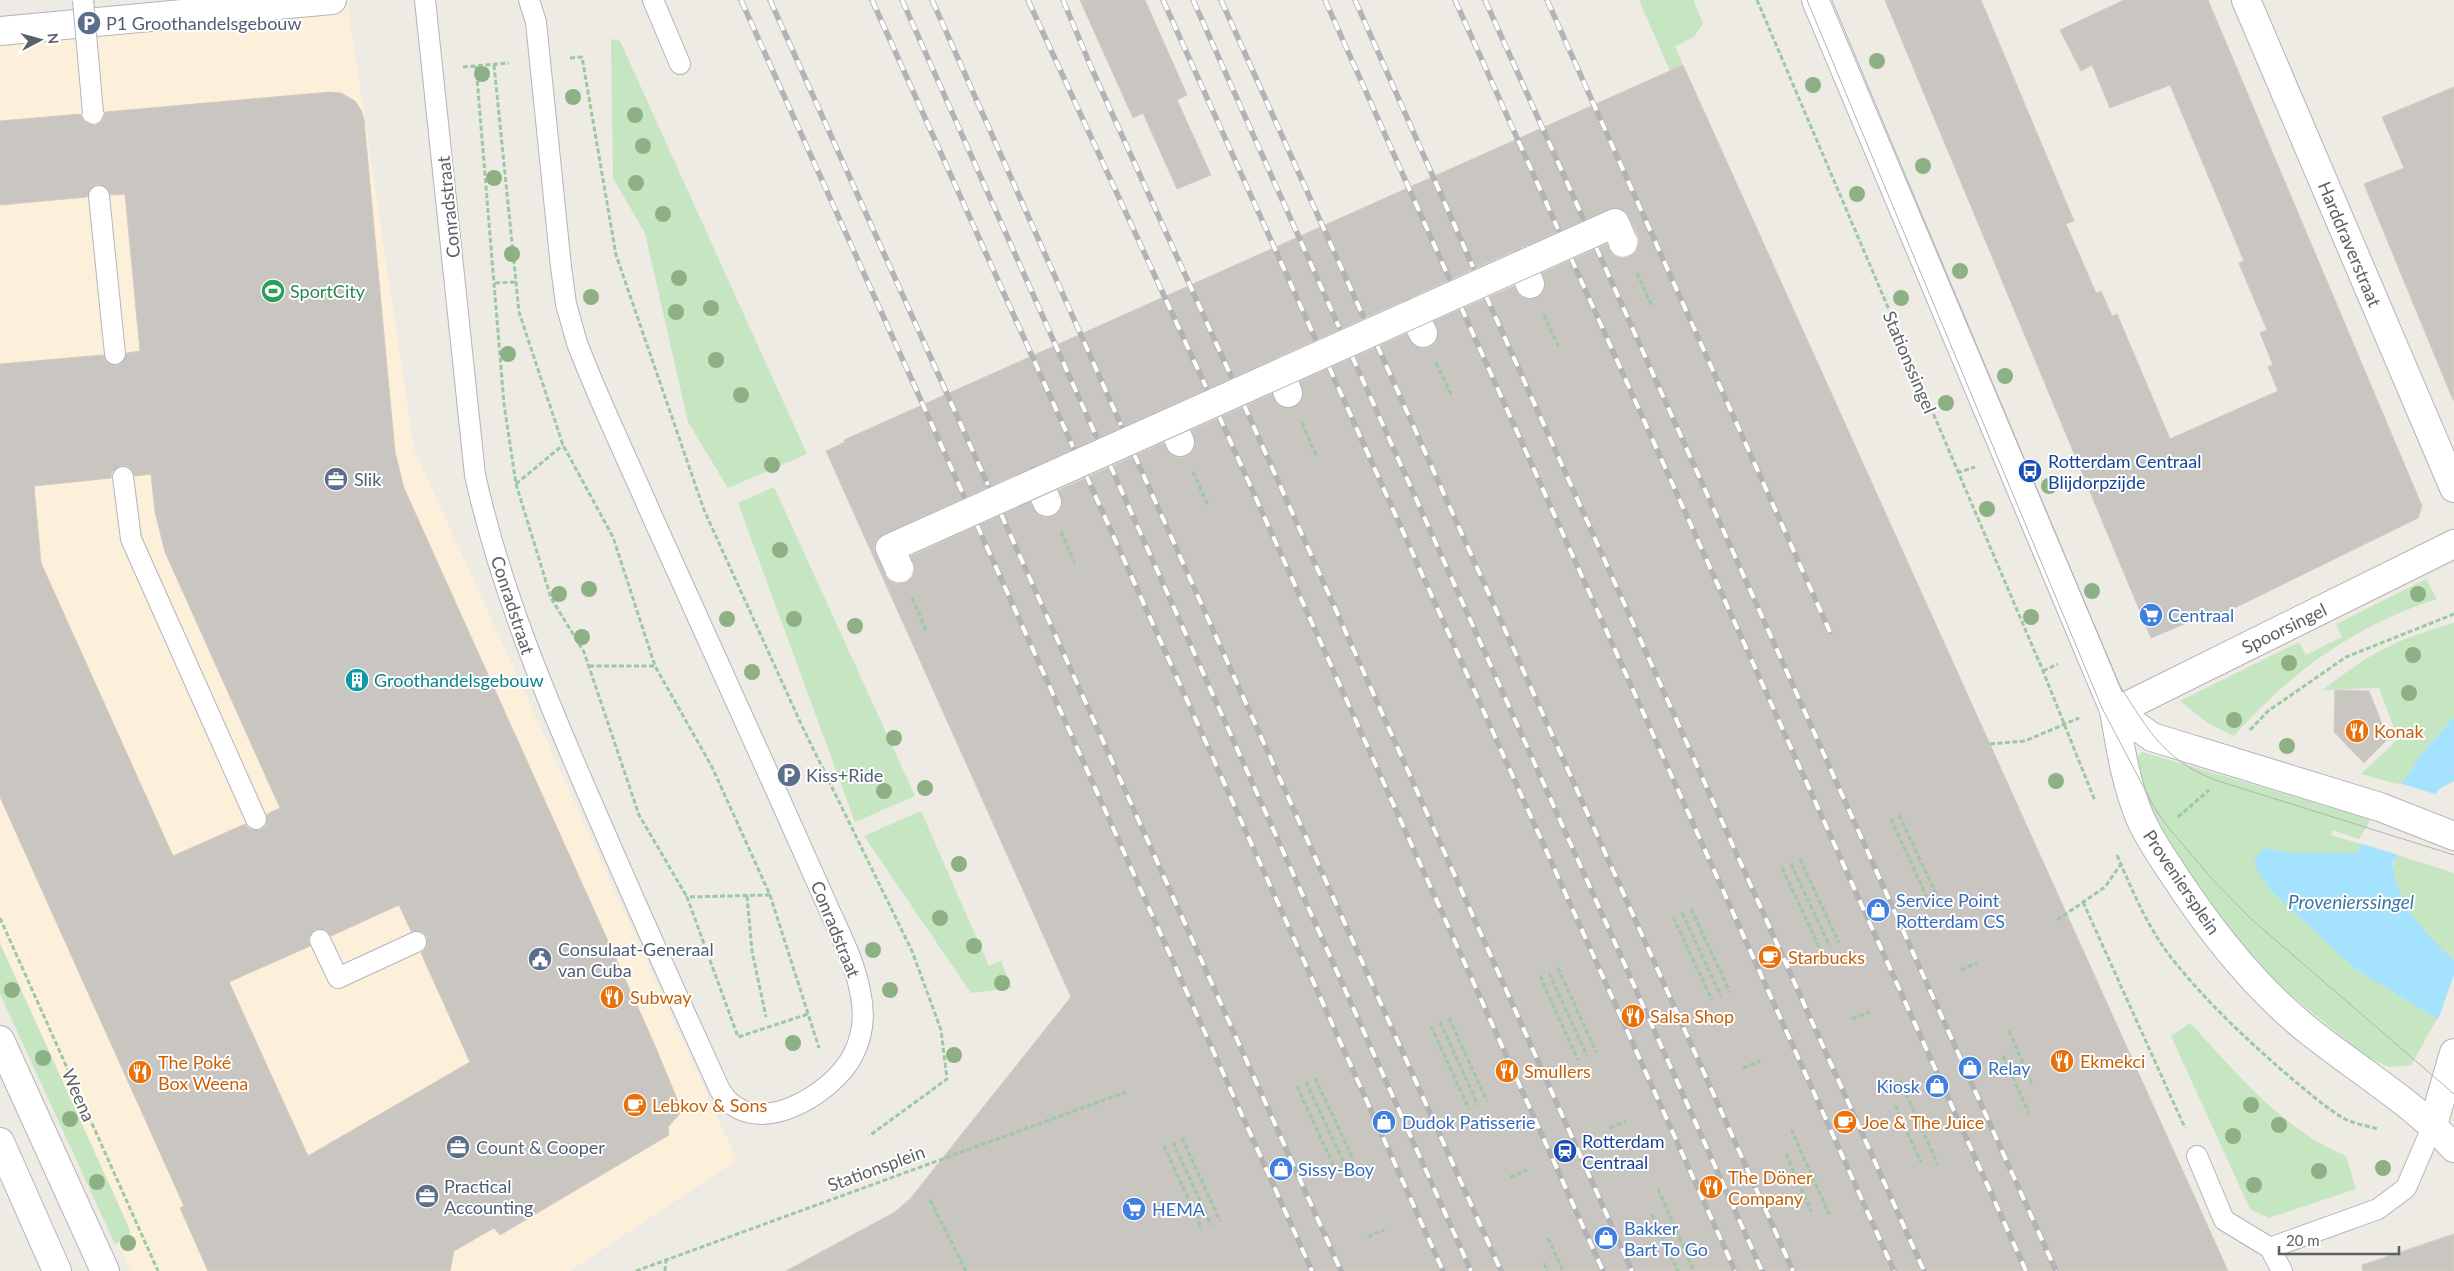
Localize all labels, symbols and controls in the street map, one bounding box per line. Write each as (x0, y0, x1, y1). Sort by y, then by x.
parking icon: P1 Groothandelsgebouw (76, 10, 102, 36)
place label: P1 Groothandelsgebouw (106, 12, 302, 34)
north arrow (15, 15, 65, 65)
text: N (44, 32, 62, 45)
street label: Conradstraat (432, 154, 464, 259)
street label: Harddraverstraat (2314, 178, 2386, 310)
sports icon: SportCity (260, 278, 286, 304)
place label: SportCity (290, 280, 366, 302)
street label: Stationssingel (1879, 308, 1941, 416)
place label: Rotterdam Centraal Blijdorpzijde (2048, 450, 2201, 493)
bus stop icon: Rotterdam Centraal Blijdorpzijde (2017, 458, 2043, 484)
office icon: Slik (323, 466, 349, 492)
place label: Slik (354, 468, 382, 490)
street label: Conradstraat (487, 553, 539, 658)
street label: Spoorsingel (2238, 598, 2330, 658)
supermarket icon: Centraal (2138, 602, 2164, 628)
place label: Centraal (2168, 604, 2234, 626)
building icon: Groothandelsgebouw (344, 667, 370, 693)
place label: Groothandelsgebouw (374, 669, 544, 691)
restaurant icon: Konak (2344, 718, 2370, 744)
place label: Konak (2374, 720, 2424, 742)
parking icon: Kiss+Ride (776, 762, 802, 788)
place label: Kiss+Ride (806, 764, 883, 786)
street label: Proveniersplein (2139, 825, 2225, 939)
street label: Conradstraat (807, 877, 866, 981)
place label: Service Point Rotterdam CS (1896, 889, 2005, 932)
water label: Provenierssingel (2288, 890, 2414, 913)
shop icon: Service Point Rotterdam CS (1865, 897, 1891, 923)
place label: Consulaat-Generaal van Cuba (558, 938, 714, 981)
cafe icon: Starbucks (1757, 944, 1783, 970)
public building icon: Consulaat-Generaal van Cuba (527, 946, 553, 972)
place label: Starbucks (1788, 946, 1865, 968)
restaurant icon: Subway (599, 984, 625, 1010)
place label: Subway (630, 986, 692, 1008)
restaurant icon: Salsa Shop (1620, 1003, 1646, 1029)
place label: Salsa Shop (1650, 1005, 1734, 1027)
restaurant icon: Ekmekci (2049, 1048, 2075, 1074)
place label: Ekmekci (2080, 1050, 2145, 1072)
place label: The Poké Box Weena (158, 1051, 248, 1094)
shop icon: Relay (1957, 1055, 1983, 1081)
place label: Relay (1988, 1057, 2031, 1079)
restaurant icon: Smullers (1494, 1058, 1520, 1084)
restaurant icon: The Poké Box Weena (127, 1059, 153, 1085)
place label: Smullers (1524, 1060, 1591, 1082)
street label: Weena (58, 1065, 100, 1125)
shop icon: Kiosk (1924, 1073, 1950, 1099)
place label: Kiosk (1877, 1075, 1921, 1097)
cafe icon: Lebkov & Sons (622, 1092, 648, 1118)
place label: Lebkov & Sons (652, 1094, 768, 1116)
shop icon: Dudok Patisserie (1371, 1109, 1397, 1135)
cafe icon: Joe & The Juice (1832, 1109, 1858, 1135)
place label: Dudok Patisserie (1402, 1111, 1536, 1133)
place label: Joe & The Juice (1862, 1111, 1984, 1133)
place label: Rotterdam Centraal (1582, 1130, 1665, 1173)
office icon: Count & Cooper (445, 1134, 471, 1160)
place label: Count & Cooper (476, 1136, 605, 1158)
station icon: Rotterdam Centraal (1552, 1138, 1578, 1164)
street label: Stationsplein (824, 1140, 928, 1196)
shop icon: Sissy-Boy (1268, 1156, 1294, 1182)
place label: Sissy-Boy (1298, 1158, 1375, 1180)
place label: The Döner Company (1728, 1166, 1813, 1209)
restaurant icon: The Döner Company (1698, 1174, 1724, 1200)
place label: Practical Accounting (444, 1175, 533, 1218)
office icon: Practical Accounting (414, 1183, 440, 1209)
supermarket icon: HEMA (1121, 1196, 1147, 1222)
place label: HEMA (1152, 1198, 1206, 1220)
place label: Bakker Bart To Go (1624, 1217, 1708, 1260)
scale bar (2279, 1224, 2399, 1256)
shop icon: Bakker Bart To Go (1593, 1225, 1619, 1251)
text: 20 m (2286, 1231, 2320, 1249)

